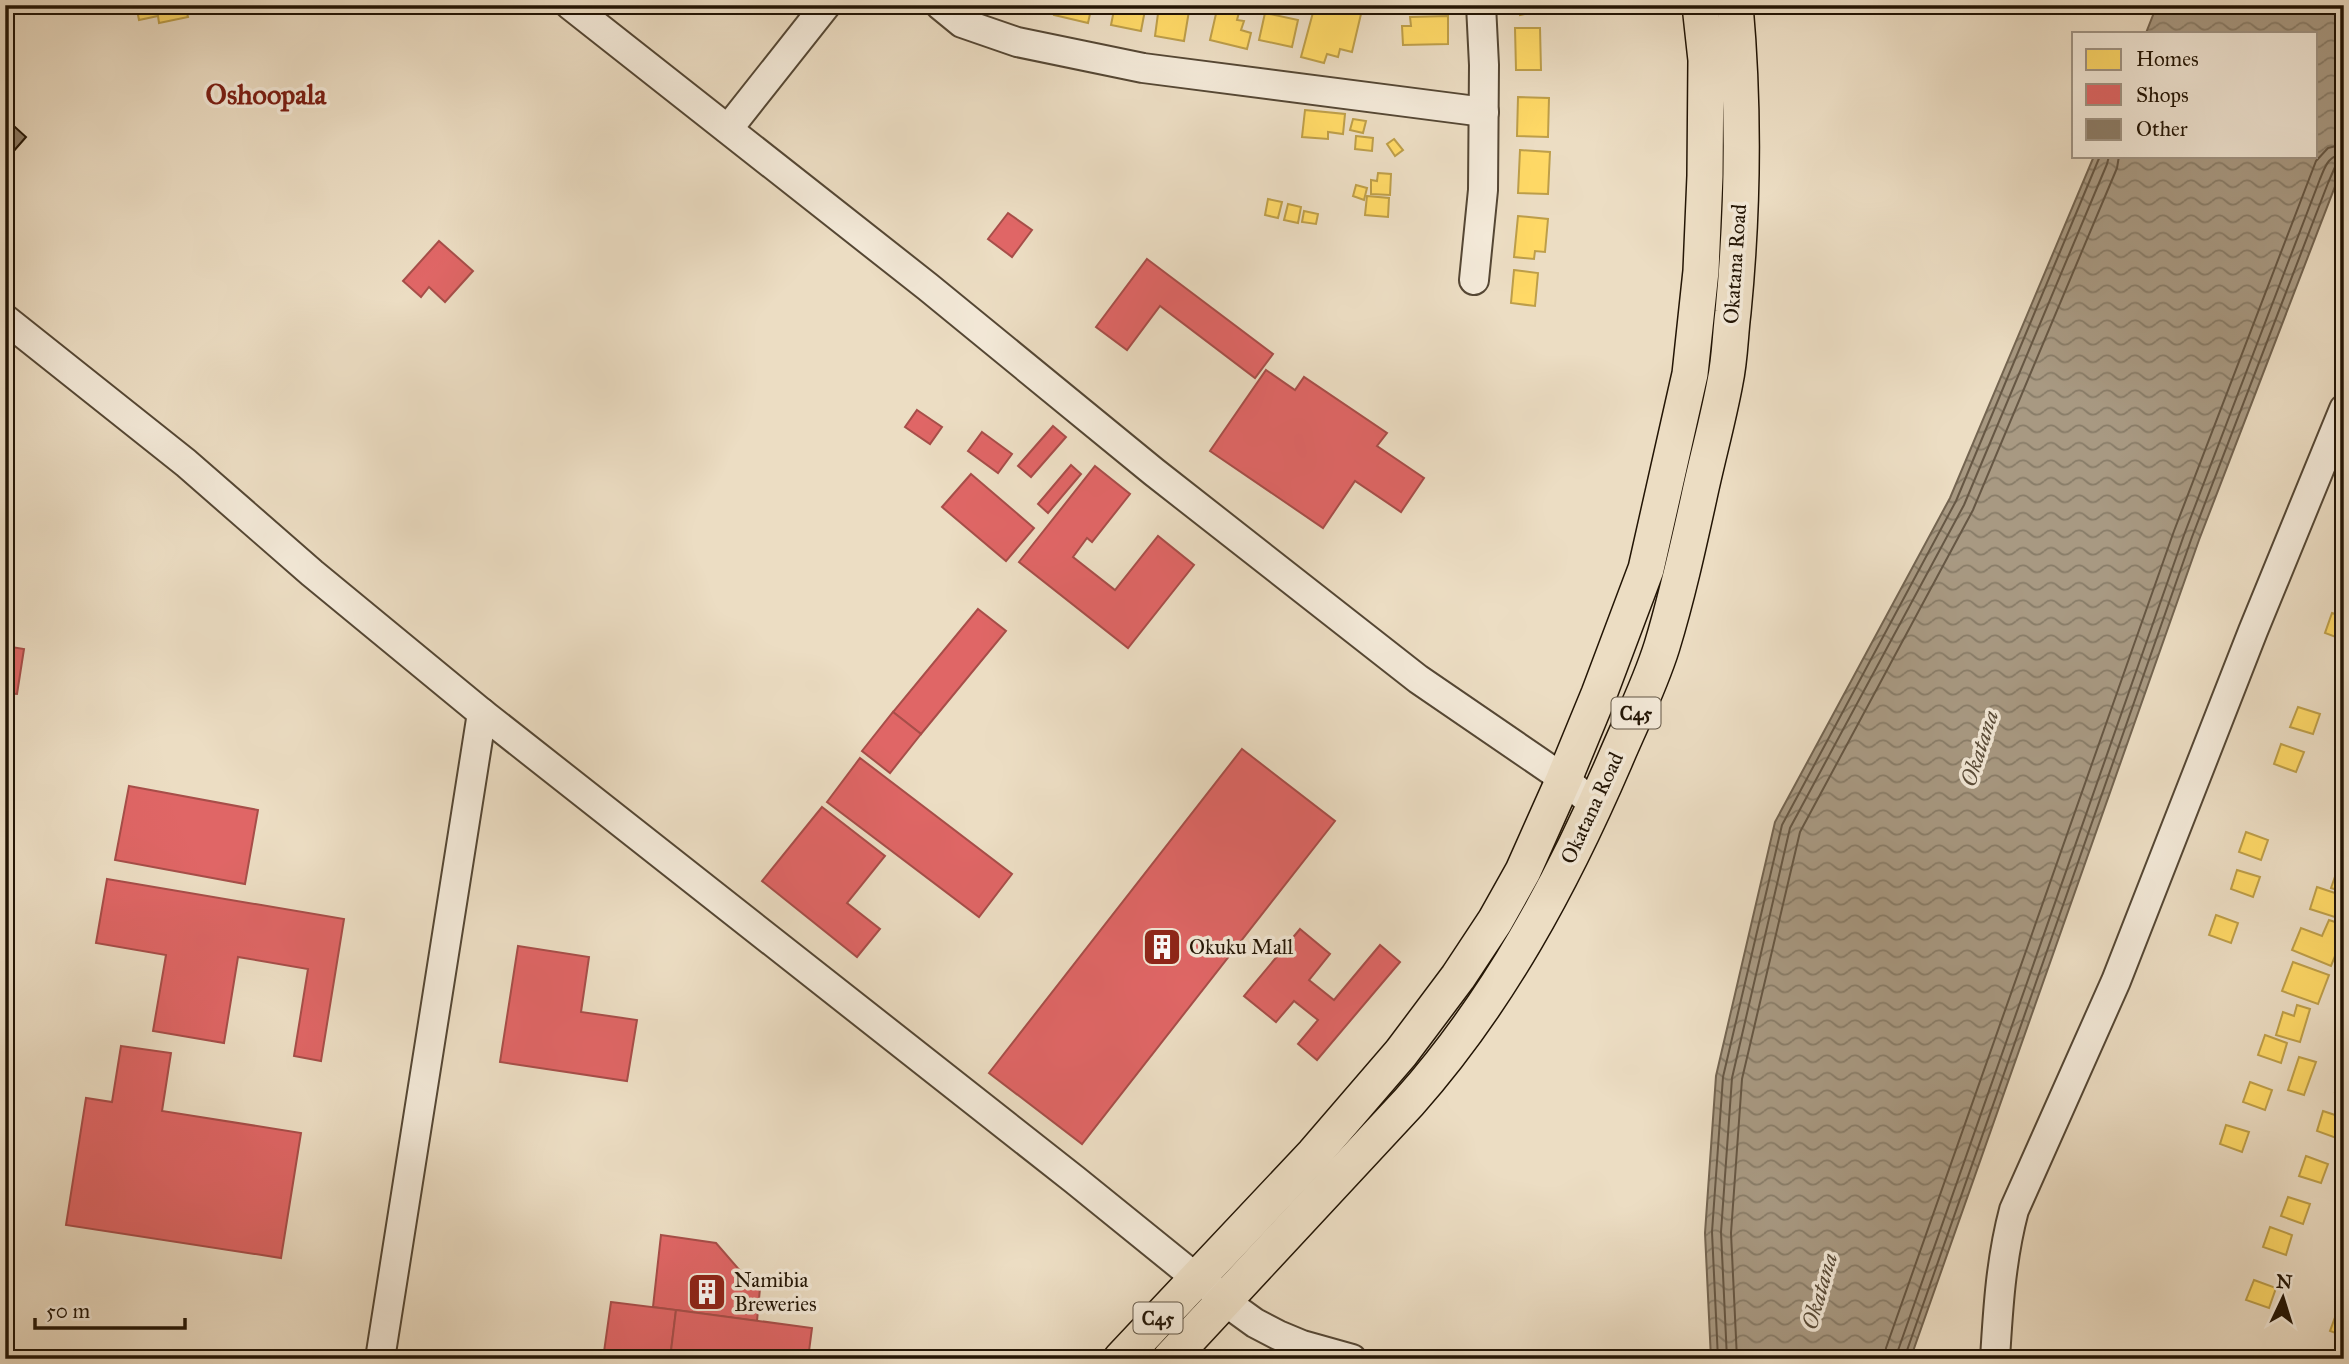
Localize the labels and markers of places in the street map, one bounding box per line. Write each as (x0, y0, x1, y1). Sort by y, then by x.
building icon: Okuku Mall (1141, 926, 1183, 968)
place label: Okuku Mall (1189, 934, 1294, 960)
place label: Namibia Breweries (734, 1267, 817, 1317)
building icon: Namibia Breweries (686, 1271, 728, 1313)

